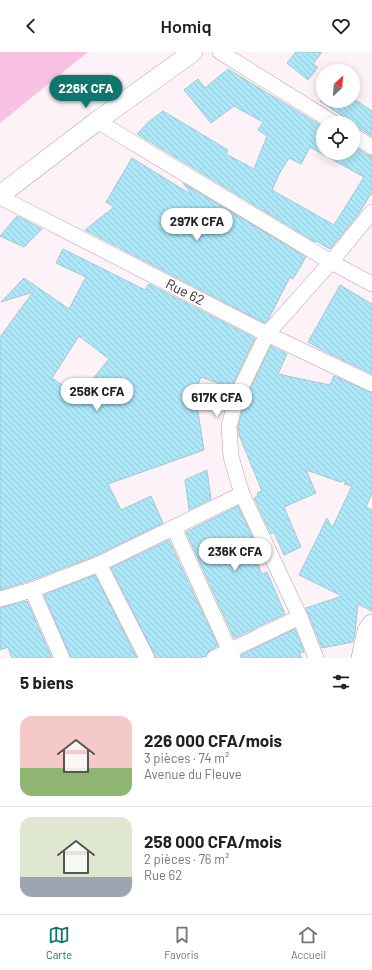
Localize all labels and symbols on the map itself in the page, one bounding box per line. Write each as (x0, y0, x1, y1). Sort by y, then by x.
north arrow (316, 64, 360, 108)
pin: 226K CFA (45, 75, 127, 109)
pin: 297K CFA (156, 208, 238, 242)
street label: Rue 62 (163, 275, 207, 308)
pin: 258K CFA (56, 378, 138, 412)
pin: 617K CFA (176, 384, 258, 418)
pin: 236K CFA (194, 538, 276, 572)

